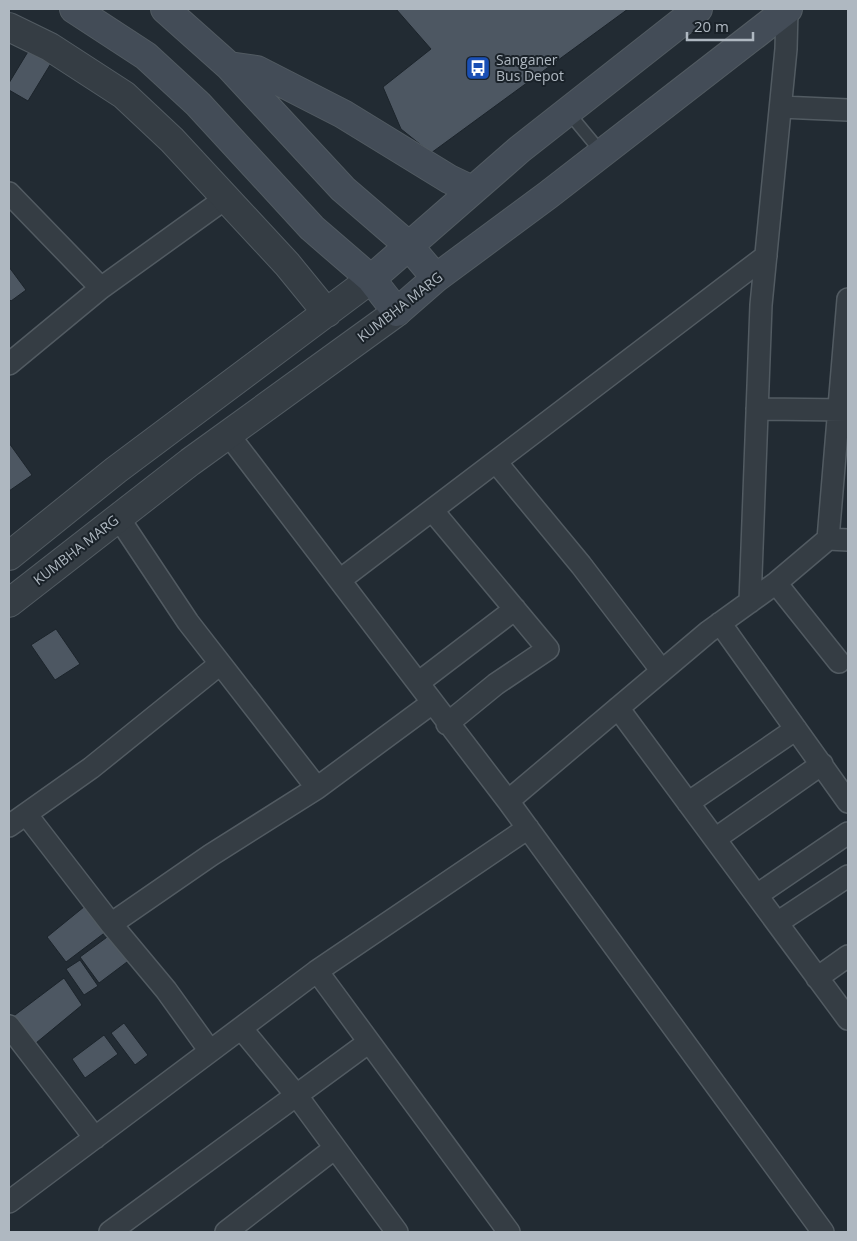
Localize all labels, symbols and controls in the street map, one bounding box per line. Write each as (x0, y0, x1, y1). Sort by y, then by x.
scale bar (687, 10, 753, 42)
text: 20 m (694, 16, 729, 36)
place label: Sanganer Bus Depot (496, 50, 564, 85)
bus stop icon: Sanganer Bus Depot (465, 55, 491, 81)
street label: KUMBHA MARG (353, 267, 446, 346)
street label: KUMBHA MARG (29, 510, 122, 589)

